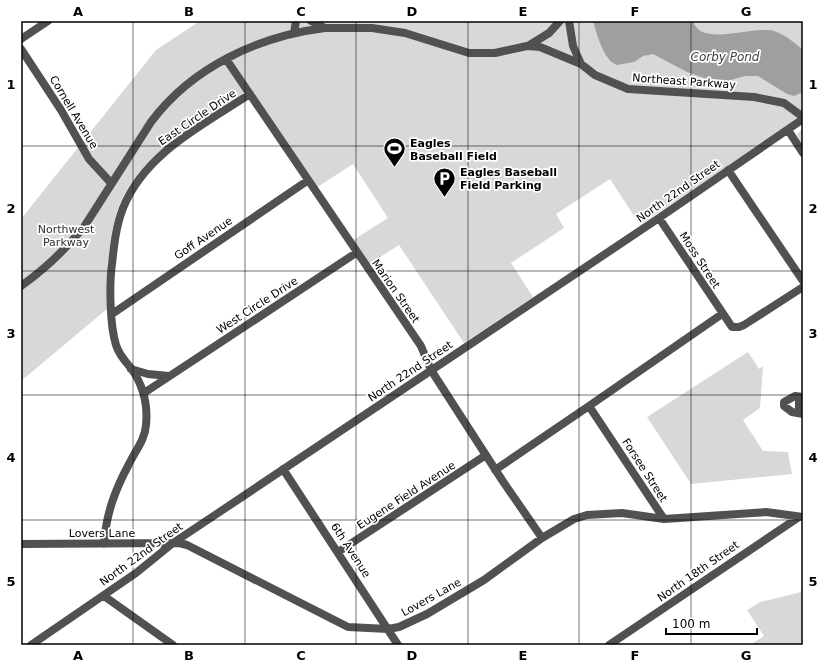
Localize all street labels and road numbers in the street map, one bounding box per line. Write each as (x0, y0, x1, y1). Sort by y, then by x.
street label: Northeast Parkway (632, 71, 737, 92)
street label: Cornell Avenue (47, 73, 101, 151)
street label: East Circle Drive (156, 86, 239, 148)
street label: North 22nd Street (634, 157, 723, 225)
street label: Goff Avenue (172, 214, 235, 263)
street label: Moss Street (677, 230, 723, 291)
street label: Marion Street (369, 257, 423, 326)
street label: West Circle Drive (214, 274, 301, 337)
street label: North 22nd Street (366, 338, 456, 405)
street label: Forsee Street (619, 436, 670, 505)
street label: Eugene Field Avenue (355, 459, 458, 532)
street label: North 22nd Street (97, 520, 186, 589)
street label: 6th Avenue (328, 520, 373, 580)
street label: Lovers Lane (69, 527, 135, 540)
street label: North 18th Street (655, 538, 742, 604)
street label: Lovers Lane (399, 576, 464, 619)

